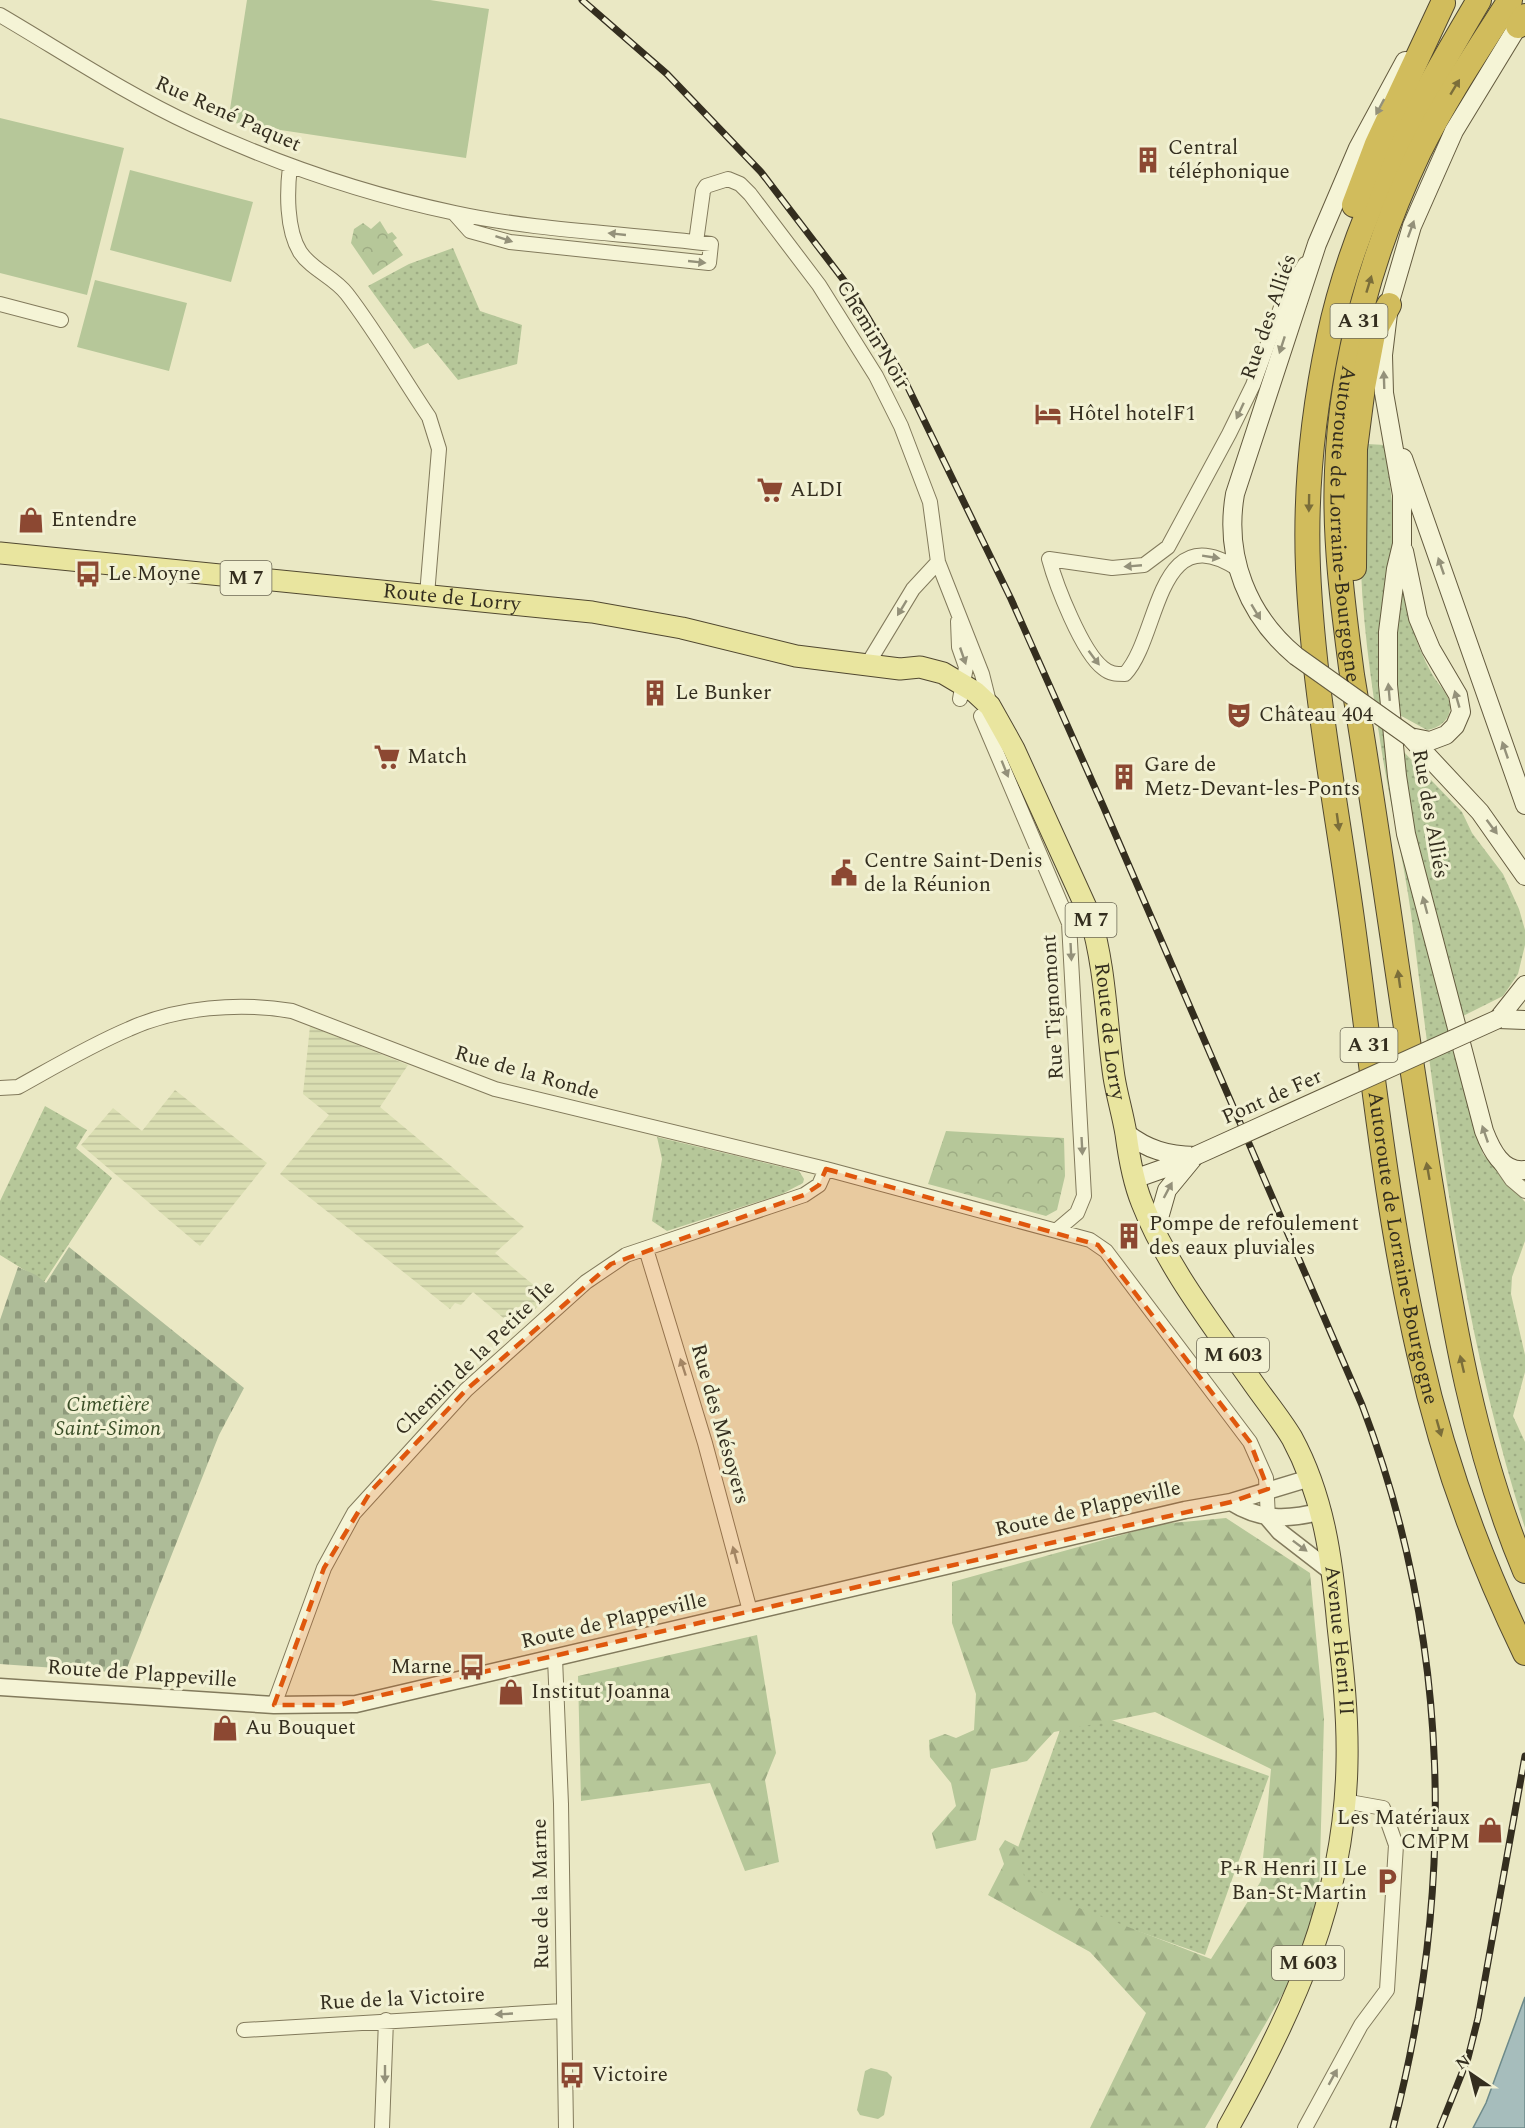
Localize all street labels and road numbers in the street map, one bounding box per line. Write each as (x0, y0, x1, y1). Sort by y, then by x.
street label: Rue René Paquet (150, 67, 306, 161)
street label: Rue des Alliés (1233, 250, 1305, 384)
street label: Chemin Noir (828, 274, 918, 396)
road number: A 31 (1330, 304, 1388, 338)
street label: Autoroute de Lorraine-Bourgogne (1320, 363, 1369, 685)
road number: M 7 (220, 561, 272, 595)
street label: Route de Lorry (381, 575, 523, 621)
street label: Rue des Alliés (1403, 747, 1457, 881)
road number: M 7 (1066, 903, 1116, 937)
street label: Rue Tignomont (1033, 933, 1073, 1081)
street label: Route de Lorry (1085, 960, 1134, 1104)
road number: A 31 (1340, 1028, 1398, 1062)
street label: Rue de la Ronde (451, 1037, 603, 1109)
street label: Pont de Fer (1217, 1061, 1327, 1133)
street label: Autoroute de Lorraine-Bourgogne (1359, 1089, 1447, 1408)
street label: Chemin de la Petite Île (387, 1273, 563, 1443)
road number: M 603 (1197, 1338, 1269, 1372)
street label: Rue des Mésoyers (682, 1340, 758, 1508)
street label: Route de Plappeville (992, 1472, 1184, 1546)
street label: Avenue Henri II (1315, 1563, 1362, 1716)
street label: Route de Plappeville (518, 1584, 710, 1658)
street label: Route de Plappeville (46, 1651, 238, 1697)
street label: Rue de la Marne (524, 1818, 558, 1970)
road number: M 603 (1272, 1946, 1344, 1980)
street label: Rue de la Victoire (318, 1979, 486, 2019)

